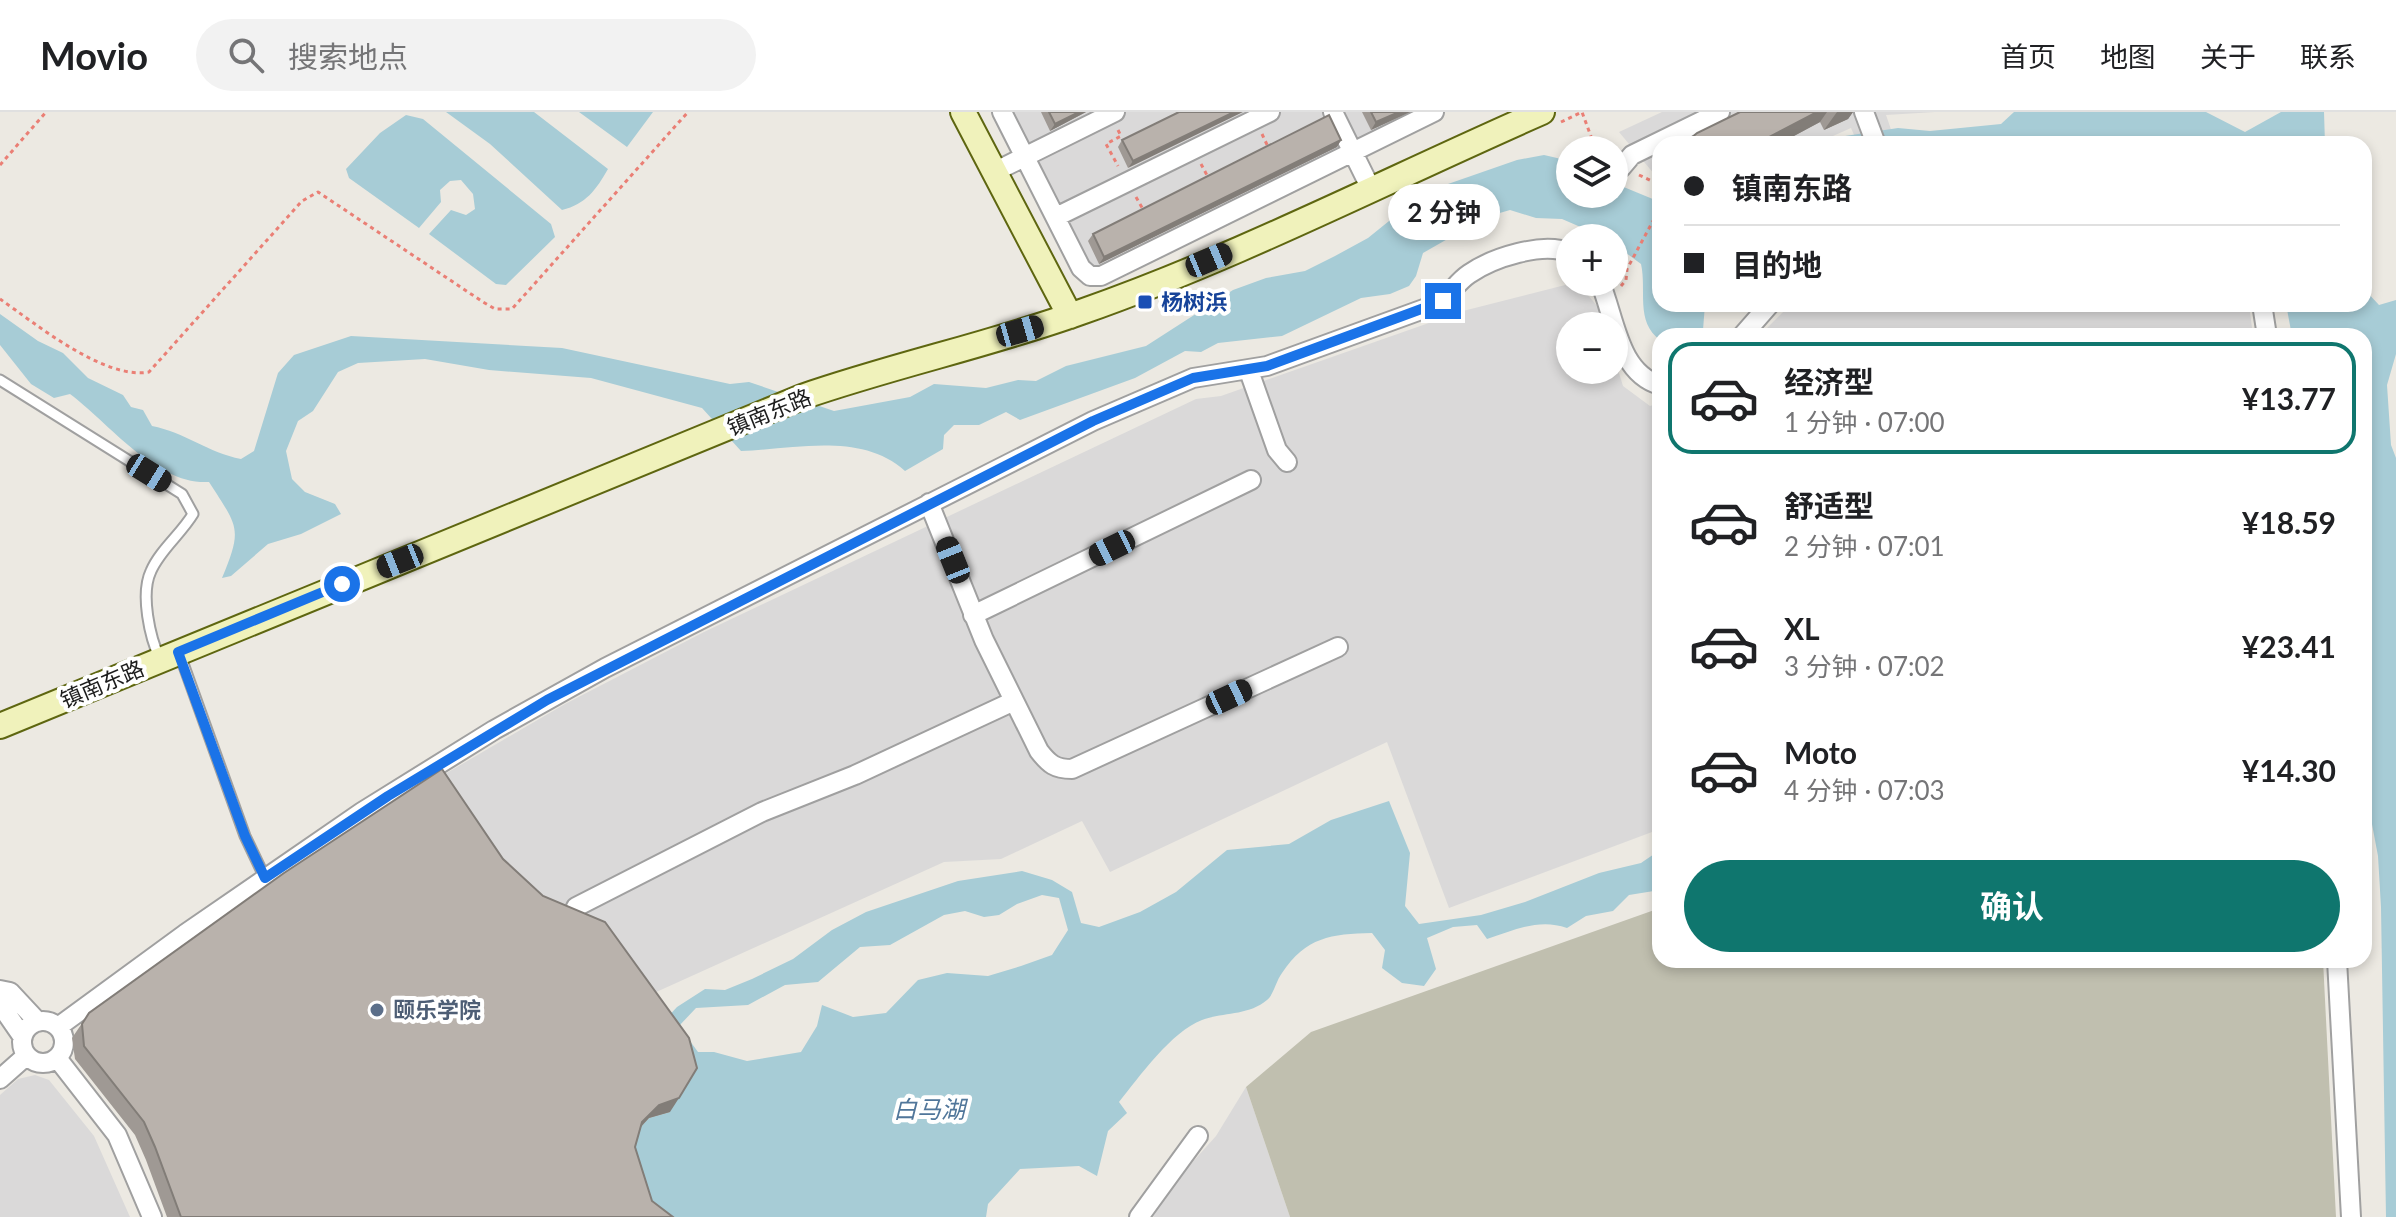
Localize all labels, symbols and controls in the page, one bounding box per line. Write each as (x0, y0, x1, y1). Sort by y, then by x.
search box (196, 19, 756, 91)
text: Movio (40, 32, 148, 78)
icon: search (224, 33, 268, 77)
text: 搜索地点 (288, 38, 408, 74)
text: 首页 (2000, 39, 2056, 73)
text: 地图 (2100, 39, 2156, 73)
text: 关于 (2200, 39, 2256, 73)
text: 联系 (2300, 39, 2356, 73)
map controls (1556, 136, 1628, 384)
button: layers (1556, 136, 1628, 208)
text: 镇南东路 (1732, 169, 1852, 205)
callout: 2 分钟 (1387, 185, 1499, 241)
text: 2 分钟 (1407, 196, 1481, 228)
button: + (1556, 224, 1628, 296)
car (1182, 240, 1236, 280)
text: 目的地 (1732, 246, 1822, 282)
route end (1425, 283, 1461, 319)
place label: 杨树浜 (1161, 288, 1227, 315)
marker: 杨树浜 (1136, 293, 1154, 311)
button: − (1556, 312, 1628, 384)
car (994, 313, 1046, 349)
icon: car (1688, 362, 1760, 434)
text: 经济型 (1784, 363, 1874, 399)
text: ¥13.77 (2242, 380, 2336, 416)
street label: 镇南东路 (723, 383, 815, 441)
text: 1 分钟 · 07:00 (1784, 406, 1945, 438)
car (122, 450, 176, 496)
icon: car (1688, 486, 1760, 558)
text: 舒适型 (1784, 487, 1874, 523)
text: ¥18.59 (2242, 504, 2336, 540)
car (1085, 527, 1139, 569)
text: 2 分钟 · 07:01 (1784, 530, 1945, 562)
car (933, 533, 973, 587)
car (373, 541, 427, 581)
route start (324, 566, 360, 602)
icon: car (1688, 610, 1760, 682)
text: XL (1784, 610, 1820, 646)
text: ¥23.41 (2242, 628, 2336, 664)
text: 3 分钟 · 07:02 (1784, 650, 1945, 682)
street label: 镇南东路 (56, 654, 148, 713)
car (1202, 676, 1256, 718)
icon: car (1688, 734, 1760, 806)
text: Moto (1784, 734, 1857, 770)
text: ¥14.30 (2242, 752, 2336, 788)
text: 4 分钟 · 07:03 (1784, 774, 1945, 806)
button: 确认 (1684, 860, 2340, 952)
place label: 颐乐学院 (393, 996, 481, 1023)
marker: 颐乐学院 (368, 1001, 386, 1019)
water label: 白马湖 (893, 1094, 969, 1123)

